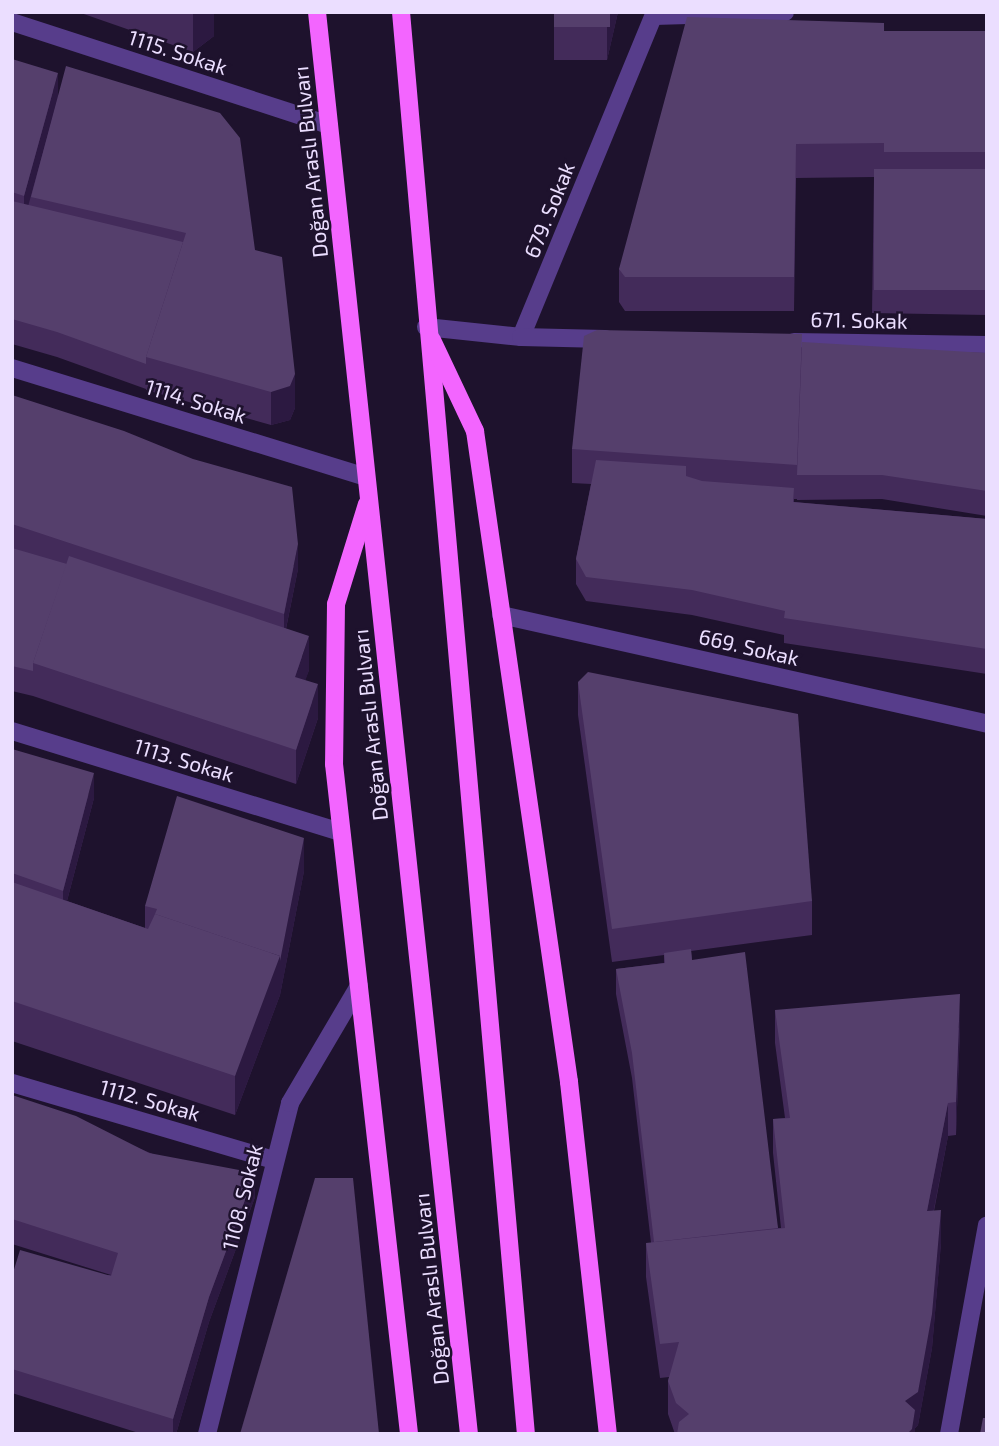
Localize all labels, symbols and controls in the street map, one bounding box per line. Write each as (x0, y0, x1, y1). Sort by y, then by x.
street label: 1115. Sokak (125, 24, 231, 80)
street label: Doğan Araslı Bulvarı (287, 65, 333, 259)
street label: 679. Sokak (518, 159, 580, 261)
street label: 671. Sokak (810, 307, 908, 333)
street label: 1114. Sokak (143, 374, 249, 428)
street label: 669. Sokak (696, 623, 802, 671)
street label: Doğan Araslı Bulvarı (347, 628, 393, 822)
street label: 1113. Sokak (131, 733, 237, 787)
street label: 1112. Sokak (97, 1074, 203, 1126)
street label: 1108. Sokak (217, 1141, 267, 1253)
street label: Doğan Araslı Bulvarı (408, 1192, 454, 1386)

